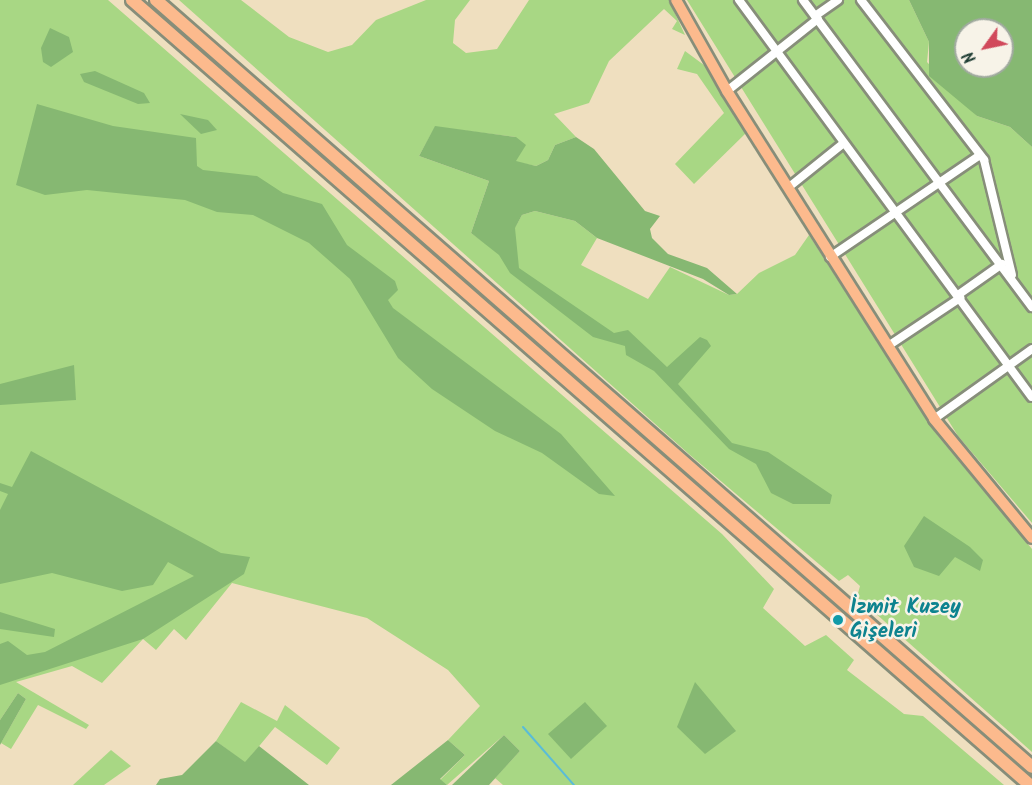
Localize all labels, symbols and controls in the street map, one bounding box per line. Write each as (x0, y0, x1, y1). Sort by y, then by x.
north arrow (954, 18, 1014, 78)
text: N (957, 46, 983, 68)
place label: İzmit Kuzey Gişeleri (850, 595, 961, 645)
marker: İzmit Kuzey Gişeleri (831, 613, 845, 627)

